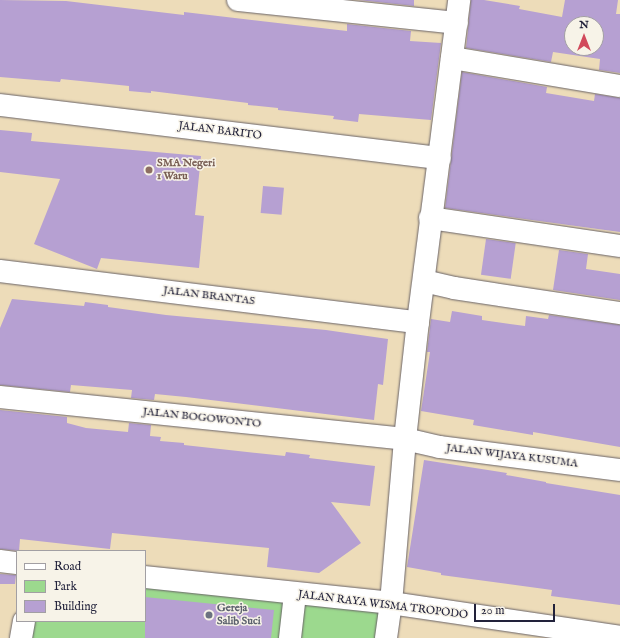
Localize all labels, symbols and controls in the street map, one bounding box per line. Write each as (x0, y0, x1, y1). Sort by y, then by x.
north arrow (564, 16, 604, 56)
text: N (579, 18, 589, 32)
street label: JALAN BARITO (178, 119, 262, 143)
place label: SMA Negeri 1 Waru (157, 157, 215, 183)
marker: SMA Negeri 1 Waru (144, 165, 154, 175)
street label: JALAN BRANTAS (163, 284, 255, 308)
street label: JALAN BOGOWONTO (142, 405, 262, 431)
street label: JALAN WIJAYA KUSUMA (445, 441, 579, 471)
legend (16, 550, 146, 622)
text: Road (54, 559, 81, 574)
text: Park (54, 579, 77, 594)
street label: JALAN RAYA WISMA TROPODO (297, 588, 469, 622)
scale bar (476, 596, 557, 622)
text: Building (54, 599, 97, 614)
place label: Gereja Salib Suci (217, 602, 261, 628)
text: 20 m (481, 603, 504, 618)
marker: Gereja Salib Suci (204, 610, 214, 620)

